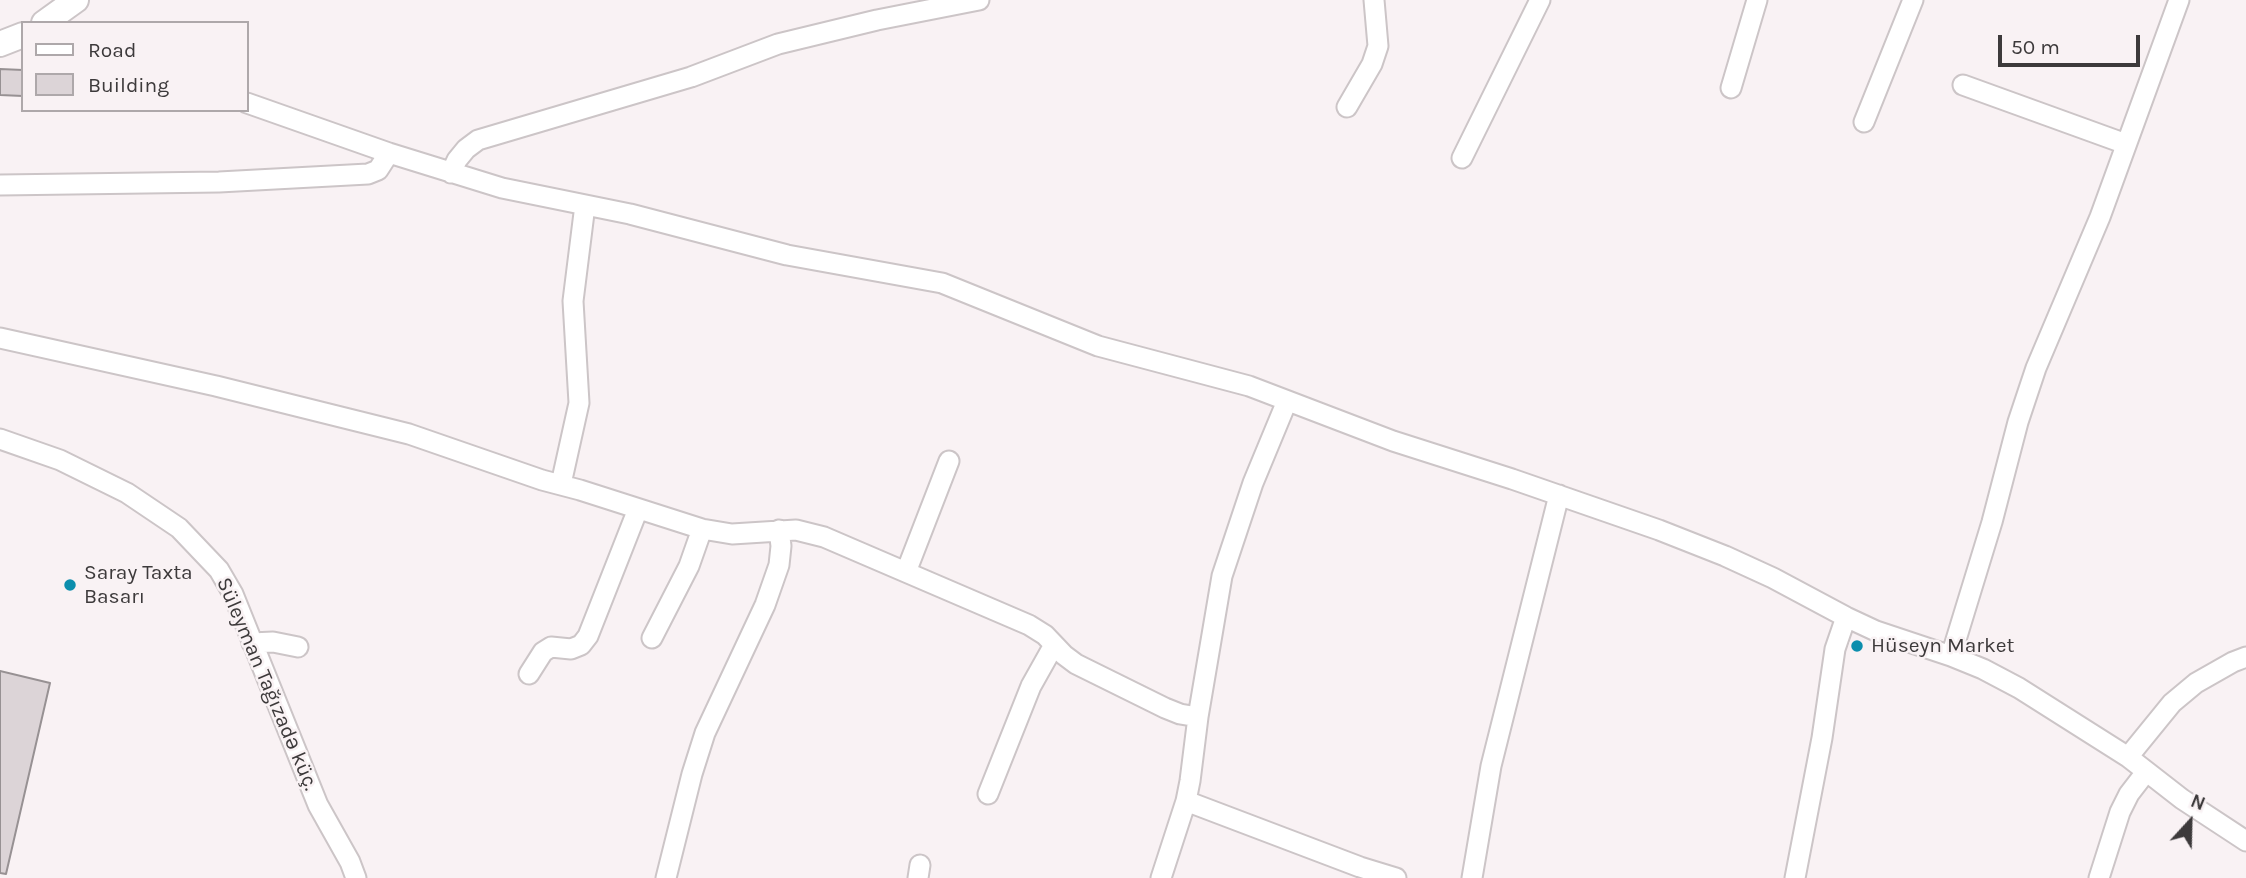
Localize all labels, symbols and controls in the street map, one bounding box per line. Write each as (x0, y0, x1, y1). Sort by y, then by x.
legend (21, 21, 248, 112)
scale bar (2001, 21, 2143, 65)
text: 50 m (2011, 35, 2060, 59)
text: Road (88, 38, 136, 62)
text: Building (88, 73, 169, 97)
place label: Saray Taxta Basarı (84, 560, 193, 610)
street label: Süleyman Tağızadə küç. (211, 574, 323, 794)
marker: Saray Taxta Basarı (62, 577, 78, 593)
place label: Hüseyn Market (1871, 633, 2014, 659)
marker: Hüseyn Market (1849, 638, 1865, 654)
north arrow (2155, 787, 2225, 857)
text: N (2187, 790, 2208, 815)

